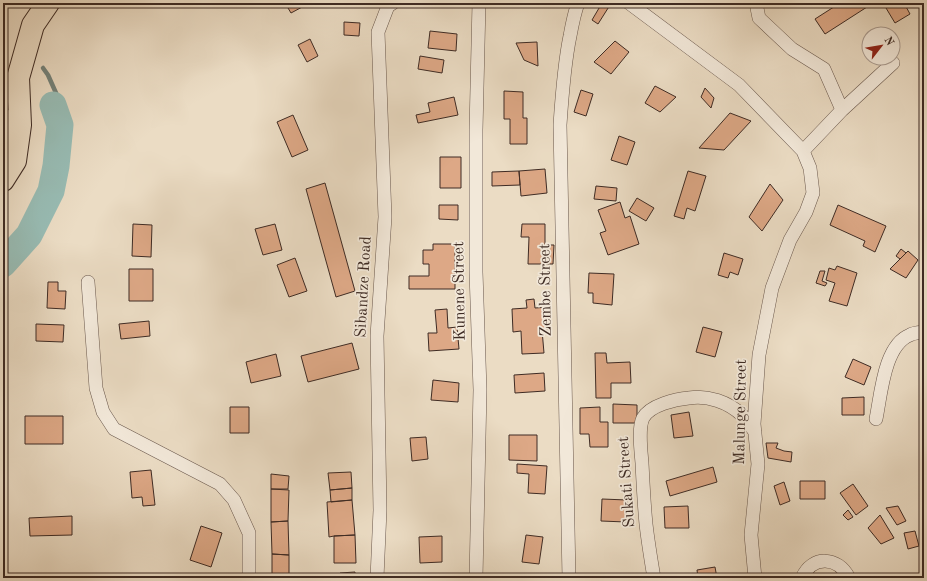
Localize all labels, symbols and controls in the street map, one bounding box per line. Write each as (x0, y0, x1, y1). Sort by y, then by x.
north arrow (861, 26, 901, 66)
text: N (881, 35, 895, 49)
street label: Sibandze Road (353, 236, 375, 338)
street label: Kunene Street (451, 241, 469, 341)
street label: Zembe Street (537, 243, 555, 337)
street label: Malunge Street (732, 359, 750, 465)
street label: Sukati Street (616, 435, 638, 528)

